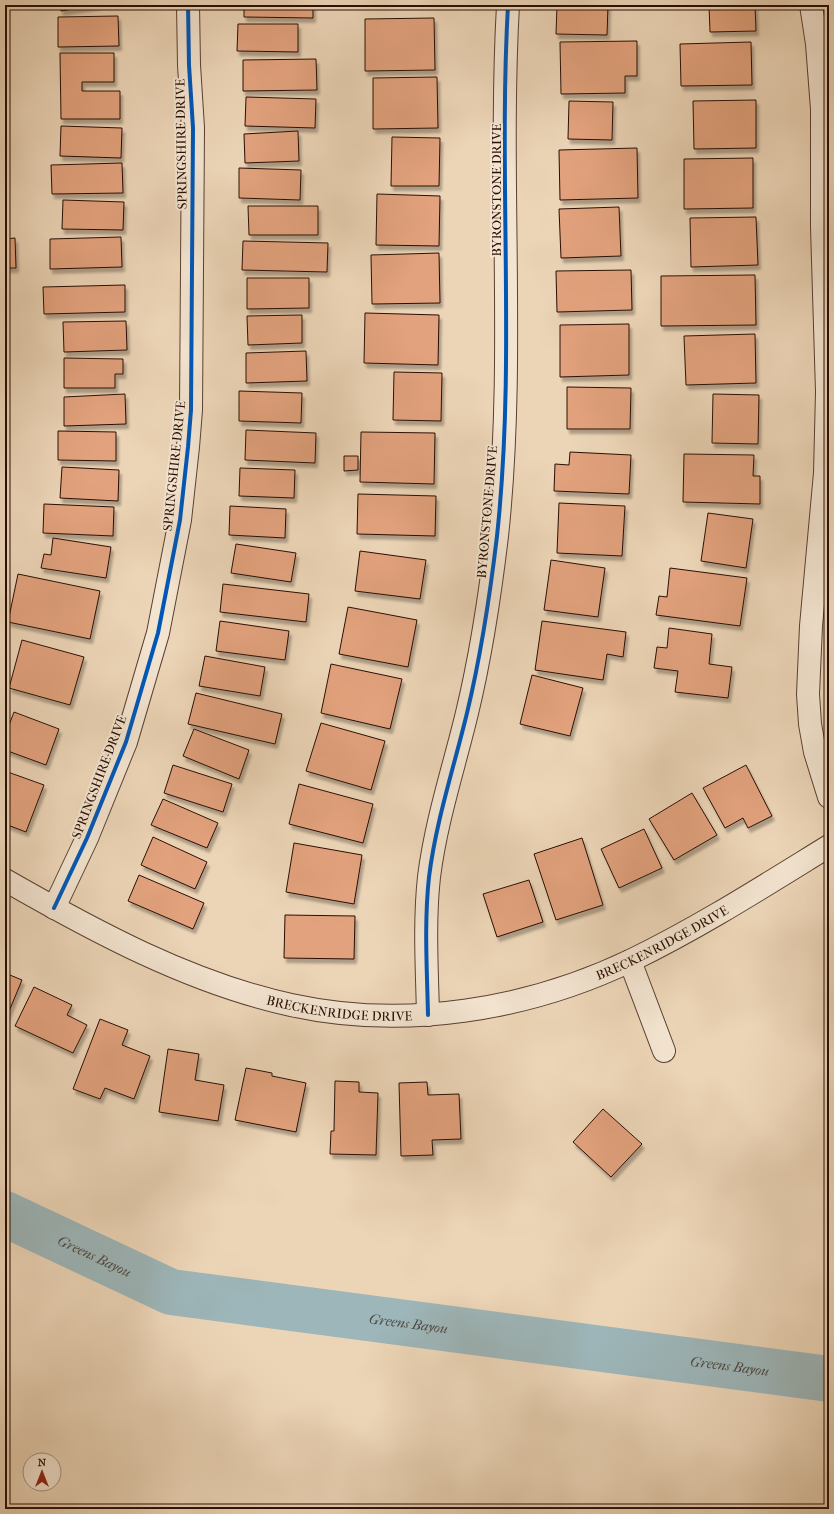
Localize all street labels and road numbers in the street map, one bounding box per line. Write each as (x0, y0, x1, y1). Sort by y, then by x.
street label: SPRINGSHIRE DRIVE (172, 78, 190, 210)
street label: BYRONSTONE DRIVE (489, 123, 504, 257)
street label: SPRINGSHIRE DRIVE (160, 400, 188, 532)
street label: BYRONSTONE DRIVE (474, 445, 500, 579)
street label: SPRINGSHIRE DRIVE (69, 713, 129, 841)
street label: BRECKENRIDGE DRIVE (594, 902, 731, 983)
street label: BRECKENRIDGE DRIVE (265, 992, 413, 1023)

